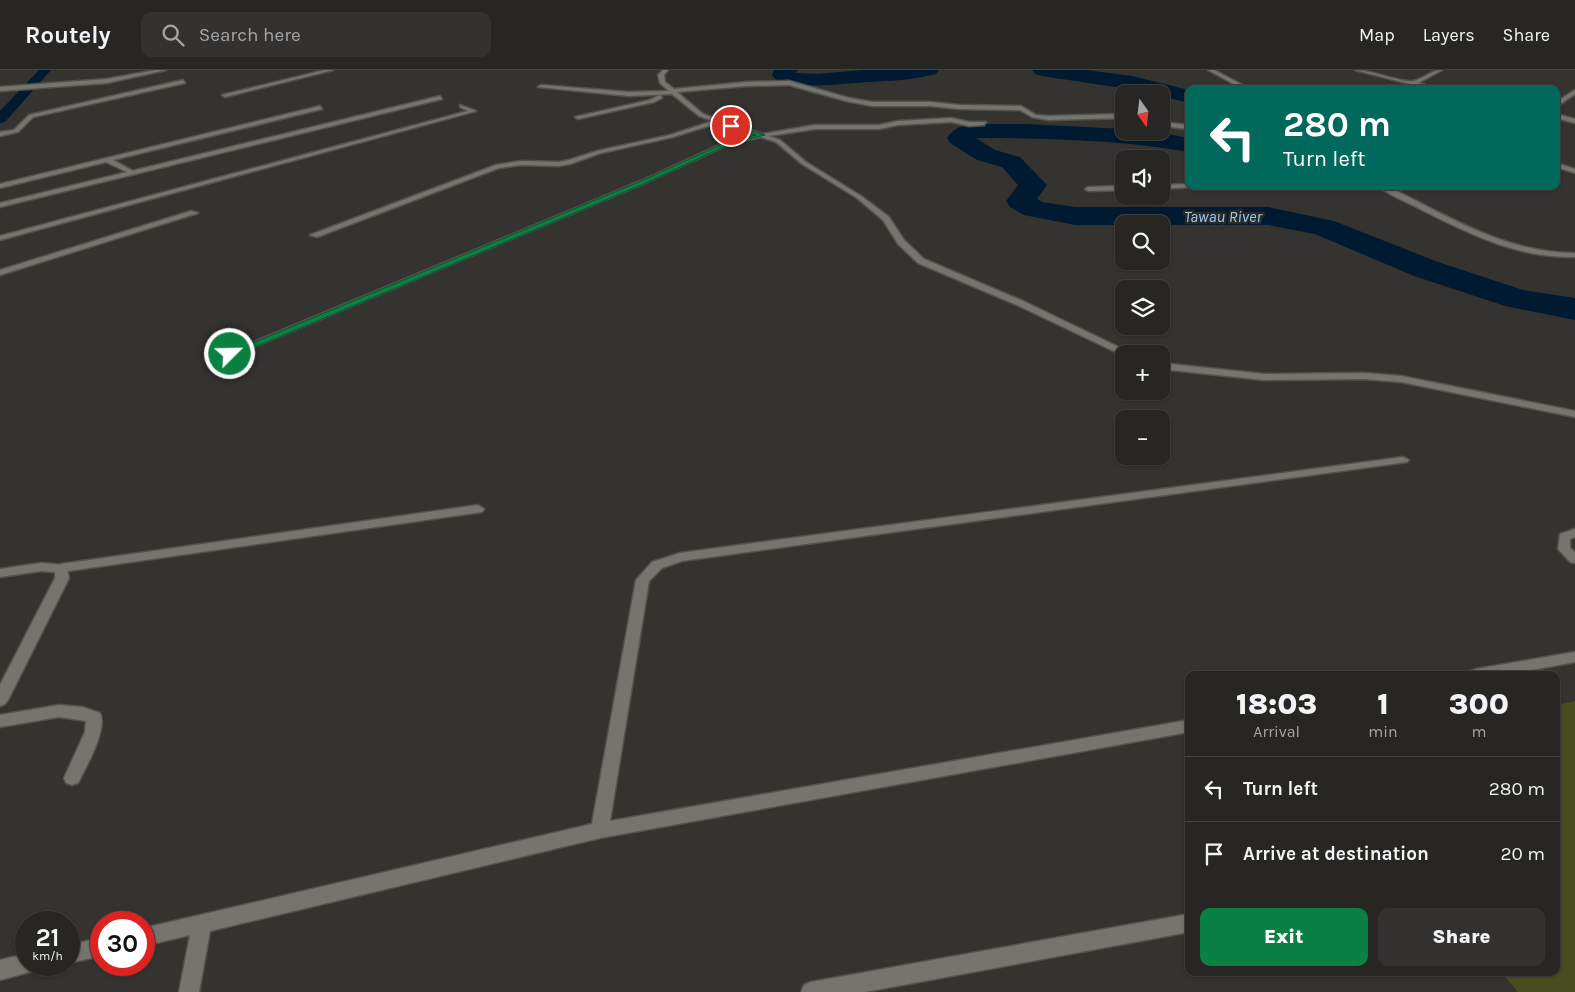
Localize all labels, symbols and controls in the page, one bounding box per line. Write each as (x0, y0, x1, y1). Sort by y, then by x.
search box (141, 12, 491, 57)
text: Routely (25, 21, 111, 49)
icon: search (159, 21, 187, 49)
text: Search here (199, 24, 301, 46)
text: Map (1359, 24, 1395, 46)
text: Layers (1423, 24, 1475, 46)
text: Share (1503, 24, 1550, 46)
north arrow (1115, 85, 1170, 140)
map controls (1115, 85, 1170, 465)
text: 280 m (1283, 104, 1391, 145)
pin (710, 105, 752, 147)
icon: left (1200, 105, 1265, 170)
icon: arrive (717, 112, 745, 140)
text: Turn left (1283, 146, 1366, 172)
button: sound (1115, 150, 1170, 205)
water label: Tawau River (1184, 207, 1262, 226)
button: search (1115, 215, 1170, 270)
button: layers (1115, 280, 1170, 335)
position arrow (203, 327, 255, 379)
button: + (1115, 345, 1170, 400)
button: − (1115, 410, 1170, 465)
text: 18:03 (1236, 686, 1317, 722)
text: 1 (1377, 686, 1389, 722)
text: 300 (1449, 686, 1509, 722)
text: Arrival (1253, 722, 1300, 741)
text: min (1368, 722, 1398, 741)
text: m (1471, 722, 1486, 741)
icon: left (1200, 775, 1228, 803)
text: Turn left (1243, 778, 1318, 800)
text: 280 m (1489, 778, 1545, 800)
icon: arrive (1200, 840, 1228, 868)
text: Arrive at destination (1243, 843, 1429, 865)
text: 20 m (1500, 843, 1545, 865)
button: Exit (1200, 908, 1368, 966)
button: Share (1378, 908, 1545, 966)
speed limit sign: 30 (90, 911, 155, 976)
text: 21 (35, 923, 60, 952)
text: km/h (32, 949, 63, 963)

